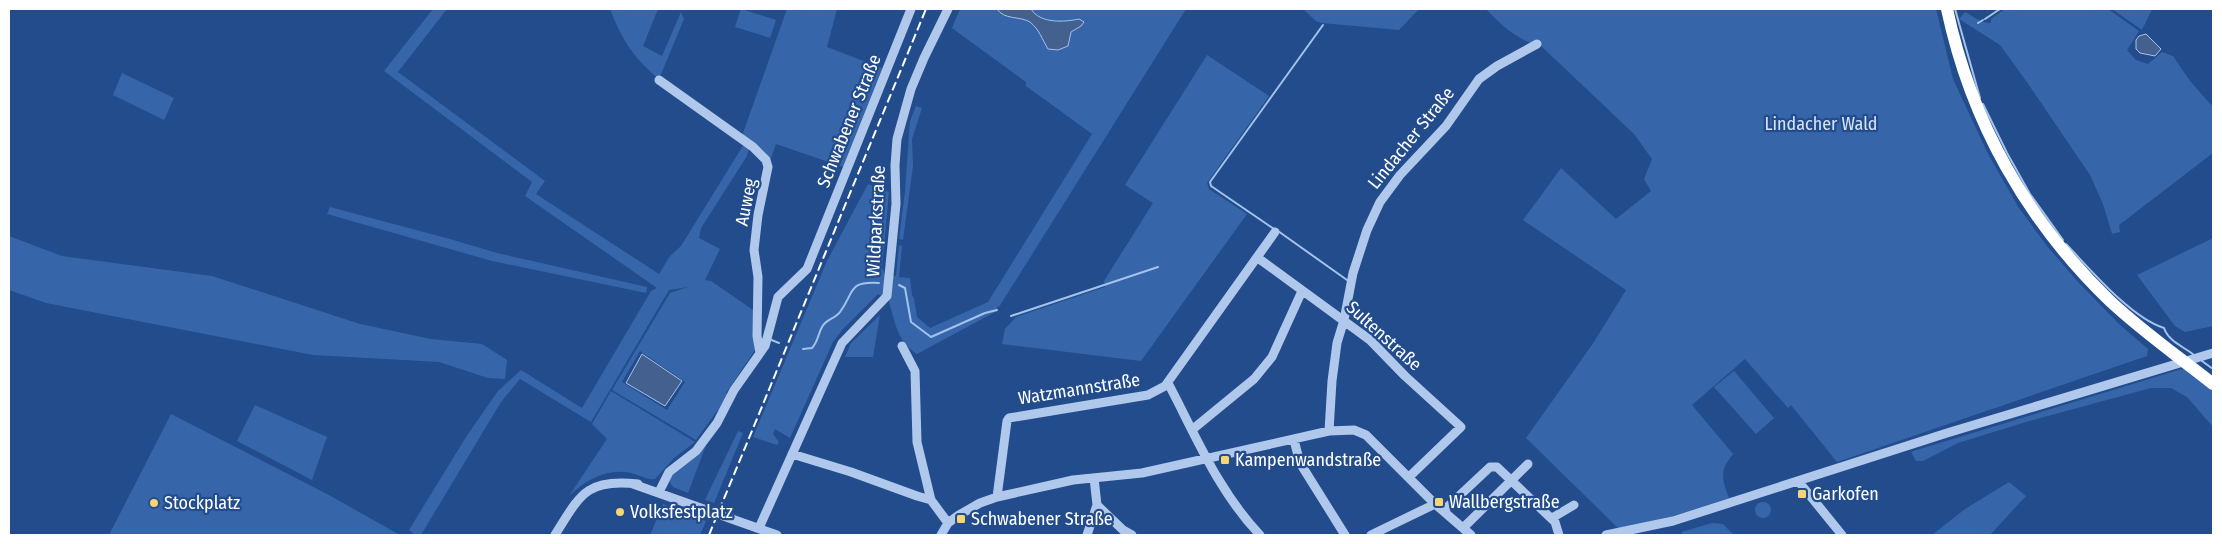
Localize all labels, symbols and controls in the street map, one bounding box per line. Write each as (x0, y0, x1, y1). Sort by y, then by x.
street label: Schwabener Straße (812, 51, 886, 191)
street label: Lindacher Straße (1363, 82, 1459, 193)
park label: Lindacher Wald (1765, 113, 1877, 135)
street label: Wildparkstraße (862, 165, 890, 277)
street label: Auweg (731, 176, 761, 228)
street label: Sultenstraße (1342, 296, 1426, 376)
street label: Watzmannstraße (1017, 368, 1142, 409)
place label: Kampenwandstraße (1235, 449, 1381, 471)
marker: Kampenwandstraße (1219, 454, 1231, 466)
place label: Garkofen (1812, 483, 1879, 505)
marker: Garkofen (1796, 488, 1808, 500)
place label: Wallbergstraße (1449, 491, 1560, 513)
place label: Stockplatz (164, 492, 240, 514)
marker: Wallbergstraße (1433, 496, 1445, 508)
marker: Stockplatz (148, 497, 160, 509)
place label: Volksfestplatz (630, 501, 733, 523)
marker: Volksfestplatz (614, 506, 626, 518)
place label: Schwabener Straße (971, 508, 1113, 530)
marker: Schwabener Straße (955, 513, 967, 525)

